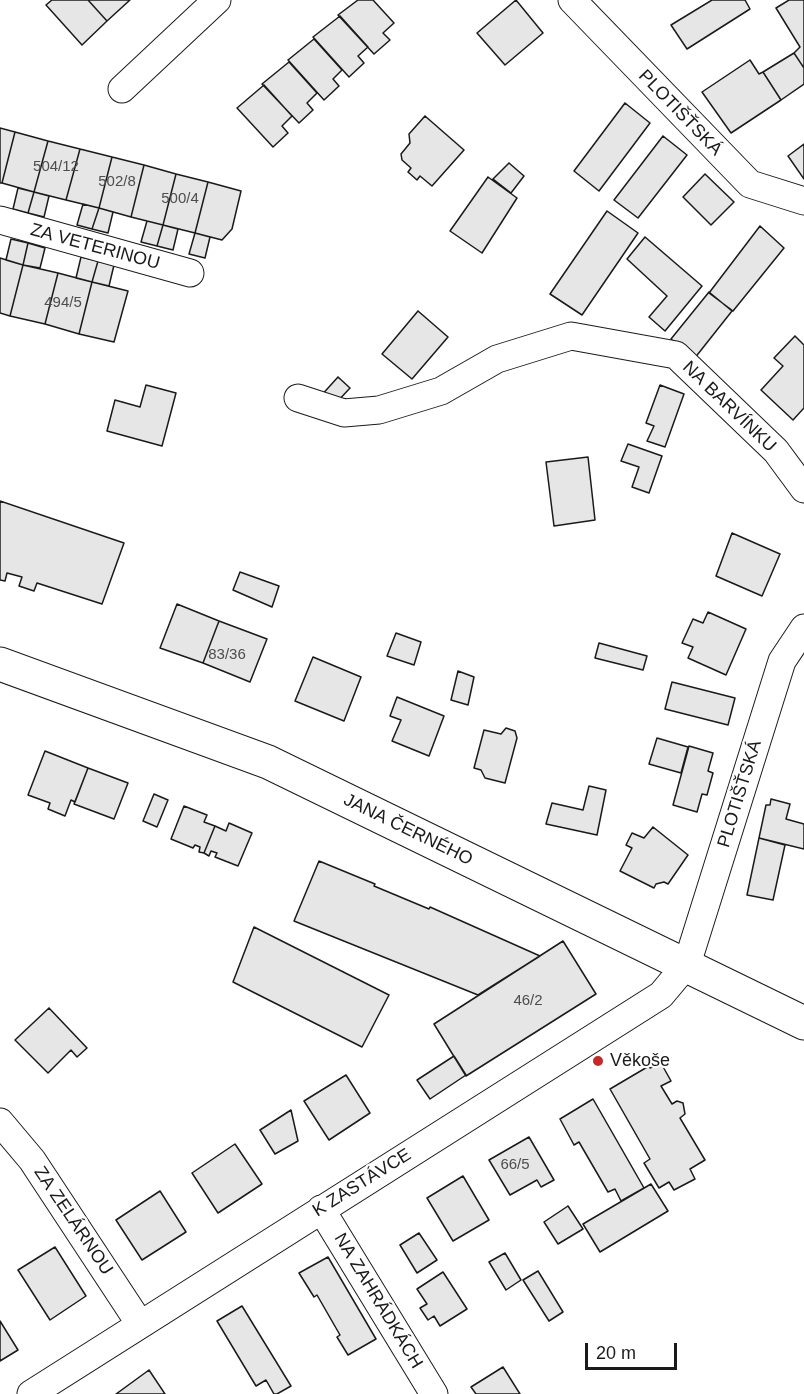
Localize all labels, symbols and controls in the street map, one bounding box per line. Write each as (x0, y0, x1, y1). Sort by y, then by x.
street label: PLOTIŠŤSKÁ (634, 66, 726, 160)
house number: 504/12 (33, 158, 79, 176)
house number: 502/8 (98, 173, 136, 191)
house number: 500/4 (161, 190, 199, 208)
street label: ZA VETERINOU (28, 219, 162, 275)
house number: 494/5 (44, 294, 82, 312)
street label: NA BARVÍNKU (678, 357, 780, 457)
house number: 83/36 (208, 646, 246, 664)
street label: PLOTIŠŤSKÁ (713, 738, 767, 850)
street label: JANA ČERNÉHO (340, 789, 476, 871)
house number: 46/2 (513, 992, 543, 1010)
place label: Věkoše (610, 1050, 670, 1072)
marker: Věkoše (591, 1054, 605, 1068)
street label: K ZASTÁVCE (309, 1144, 415, 1222)
house number: 66/5 (500, 1156, 530, 1174)
street label: ZA ZELÁRNOU (29, 1163, 117, 1279)
street label: NA ZAHRÁDKÁCH (329, 1229, 427, 1373)
scale bar (588, 1331, 680, 1369)
text: 20 m (596, 1343, 636, 1363)

